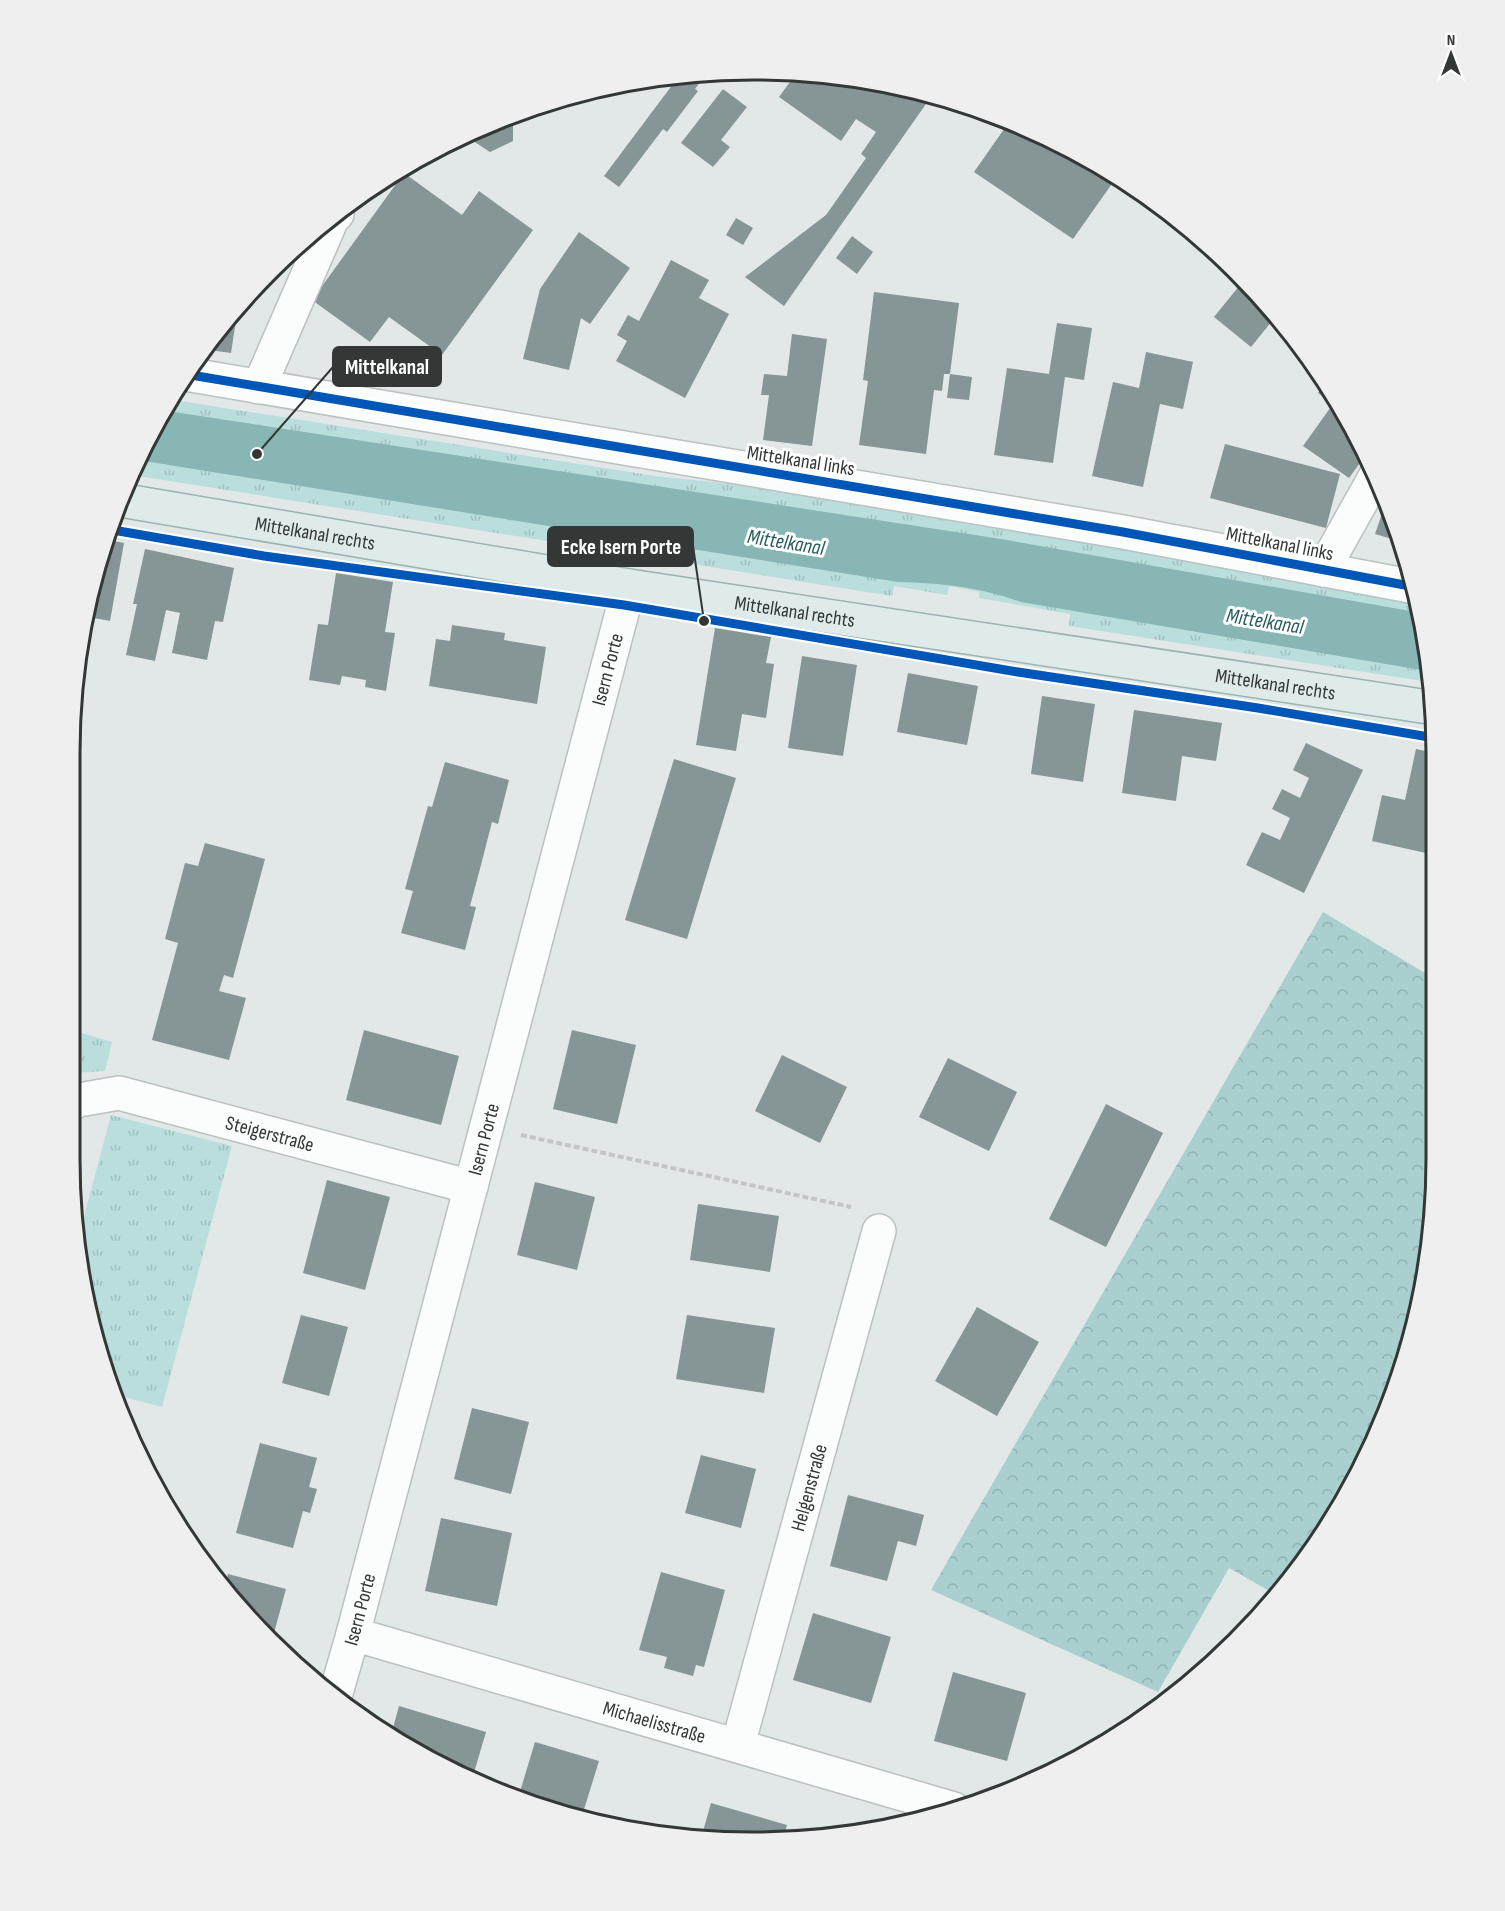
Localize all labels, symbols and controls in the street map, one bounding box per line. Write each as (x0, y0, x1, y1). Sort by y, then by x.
north arrow (1421, 24, 1481, 84)
text: N (1447, 31, 1455, 50)
callout: Mittelkanal (333, 347, 441, 386)
text: Mittelkanal (345, 355, 429, 380)
street label: Mittelkanal links (745, 441, 856, 481)
street label: Mittelkanal rechts (253, 512, 377, 556)
street label: Mittelkanal links (1224, 522, 1336, 566)
water label: Mittelkanal (746, 524, 827, 561)
callout: Ecke Isern Porte (548, 527, 693, 566)
text: Ecke Isern Porte (561, 535, 681, 560)
street label: Mittelkanal rechts (733, 591, 857, 633)
water label: Mittelkanal (1225, 603, 1306, 640)
street label: Isern Porte (587, 631, 629, 708)
street label: Mittelkanal rechts (1214, 664, 1337, 706)
street label: Isern Porte (463, 1101, 505, 1178)
street label: Steigerstraße (223, 1111, 317, 1158)
street label: Helgenstraße (786, 1442, 833, 1534)
street label: Isern Porte (339, 1571, 381, 1648)
street label: Michaelisstraße (600, 1696, 708, 1749)

